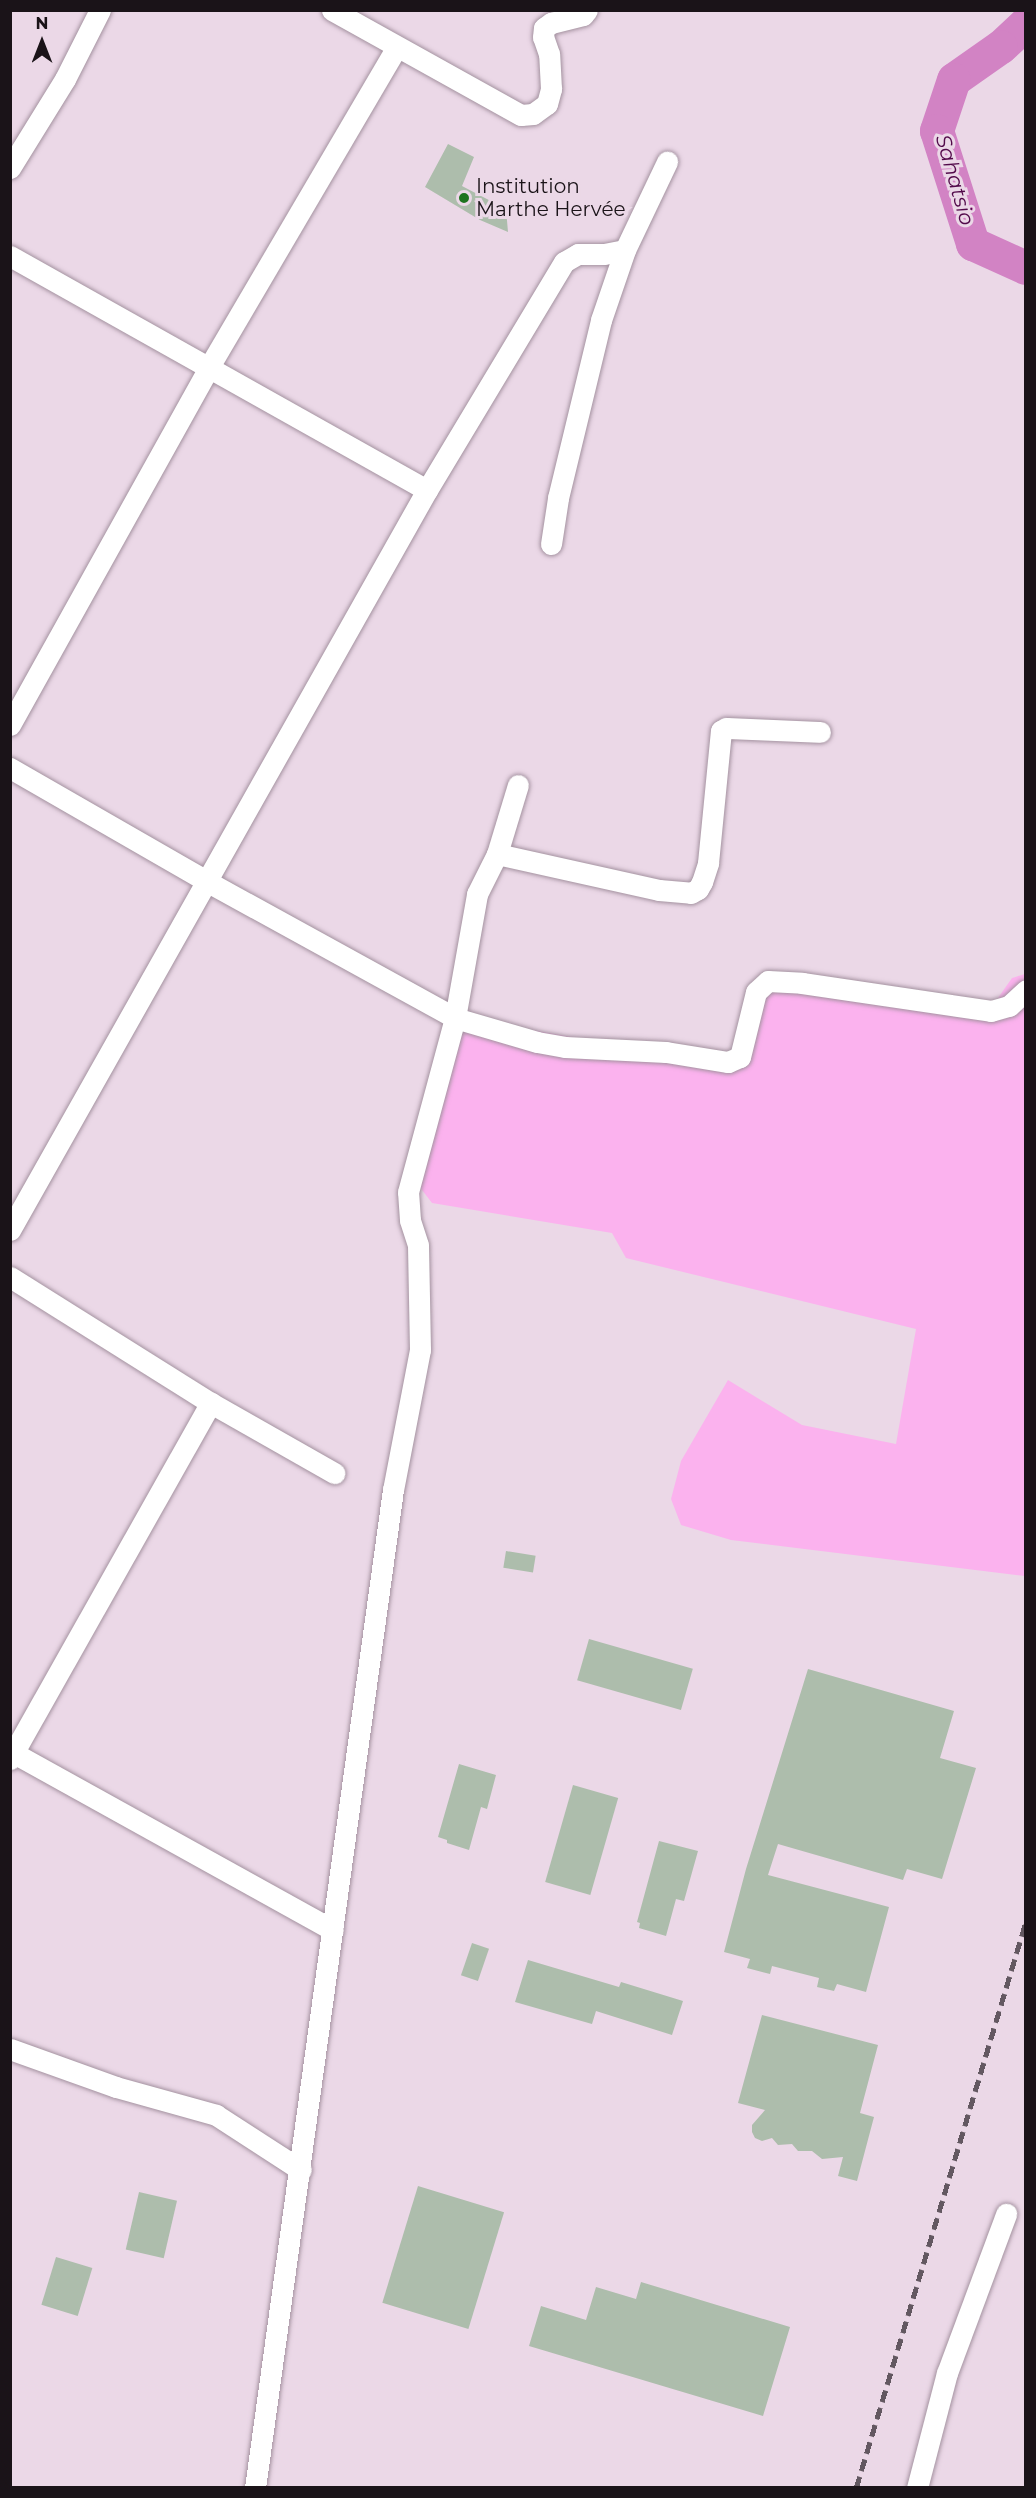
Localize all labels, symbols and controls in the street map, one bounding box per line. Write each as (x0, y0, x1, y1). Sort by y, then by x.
north arrow (12, 12, 72, 72)
text: N (36, 14, 48, 33)
water label: Sahatsio (930, 132, 980, 228)
place label: Institution Marthe Hervée (476, 174, 626, 221)
marker: Institution Marthe Hervée (457, 191, 471, 205)

